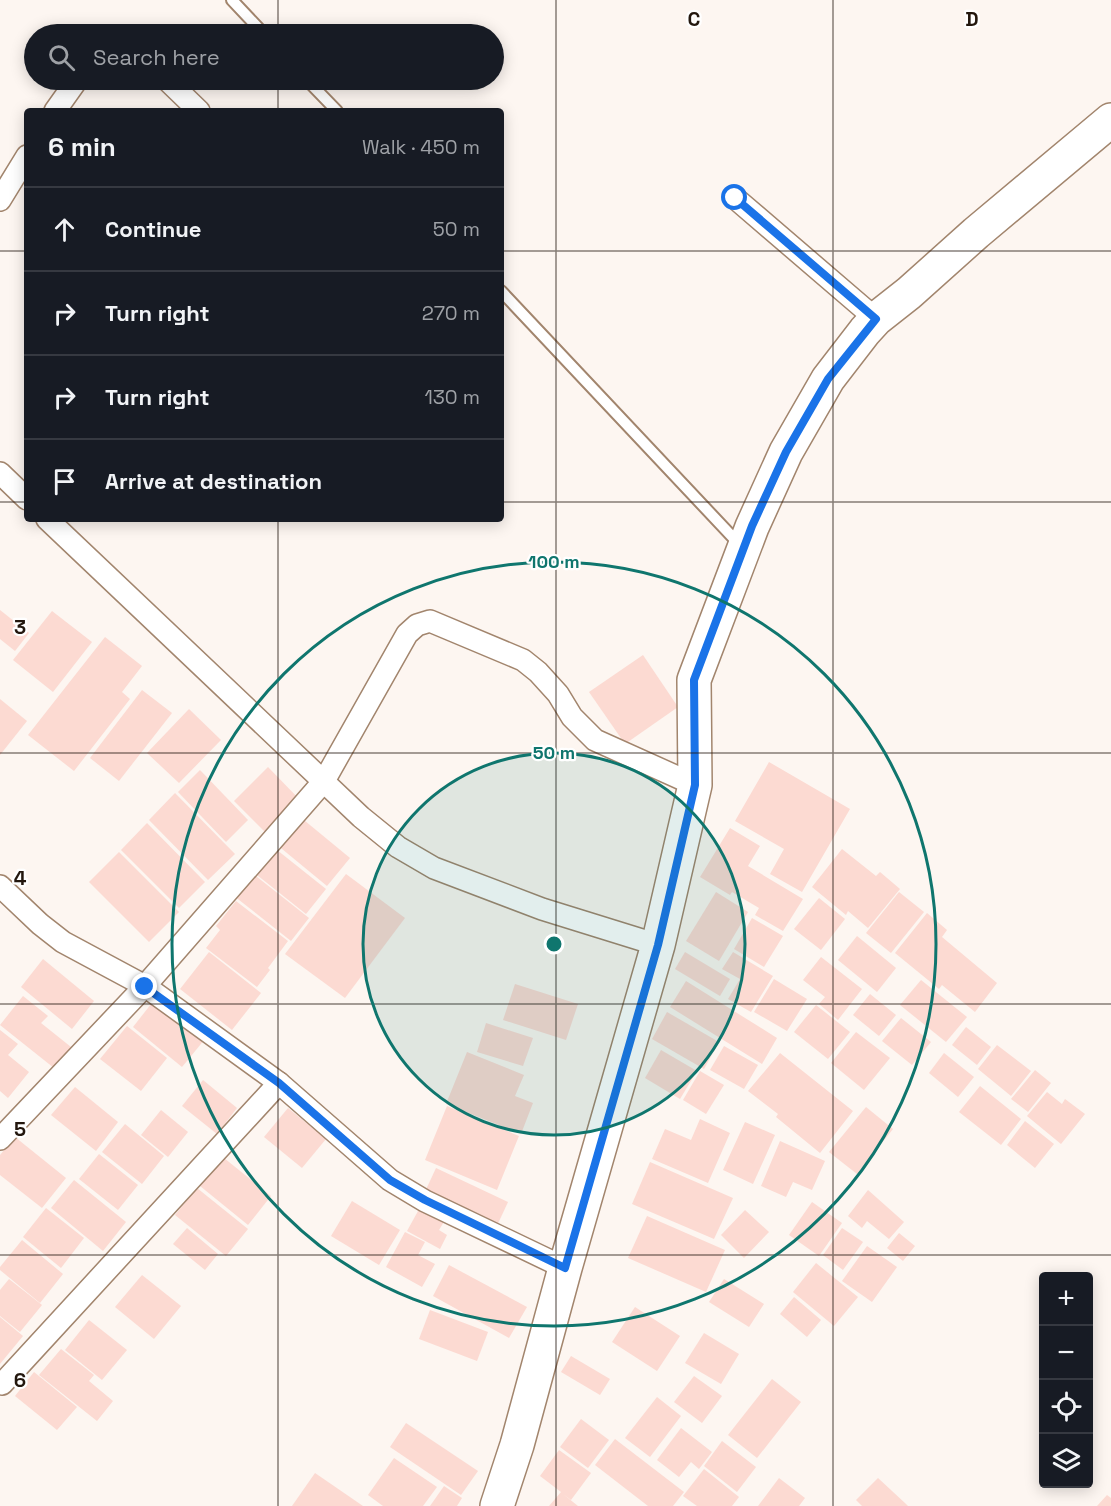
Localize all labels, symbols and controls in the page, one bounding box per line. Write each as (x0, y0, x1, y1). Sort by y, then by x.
text: C (688, 6, 701, 32)
text: D (965, 6, 979, 32)
search box (24, 24, 504, 90)
icon: search (45, 41, 78, 74)
text: Search here (93, 43, 220, 71)
text: 6 min (48, 130, 116, 164)
text: Walk · 450 m (362, 134, 480, 160)
route start (721, 184, 747, 210)
icon: ahead (48, 213, 81, 246)
text: Continue (105, 215, 201, 243)
text: 50 m (433, 216, 480, 242)
icon: right (48, 297, 81, 330)
text: Turn right (105, 299, 210, 327)
text: 270 m (422, 300, 480, 326)
icon: right (48, 381, 81, 414)
text: Turn right (105, 383, 210, 411)
text: 130 m (424, 384, 480, 410)
icon: arrive (48, 465, 81, 498)
text: Arrive at destination (105, 467, 322, 495)
text: 100 m (528, 550, 580, 573)
text: 3 (14, 614, 26, 640)
text: 50 m (533, 741, 575, 764)
text: 4 (14, 865, 27, 891)
centre of rings (544, 934, 564, 954)
route end (131, 973, 157, 999)
text: 5 (14, 1116, 26, 1142)
map controls (1039, 1272, 1093, 1488)
button: + (1039, 1272, 1093, 1326)
button: − (1039, 1326, 1093, 1380)
text: 6 (14, 1367, 26, 1393)
button: locate (1039, 1380, 1093, 1434)
button: layers (1039, 1434, 1093, 1488)

